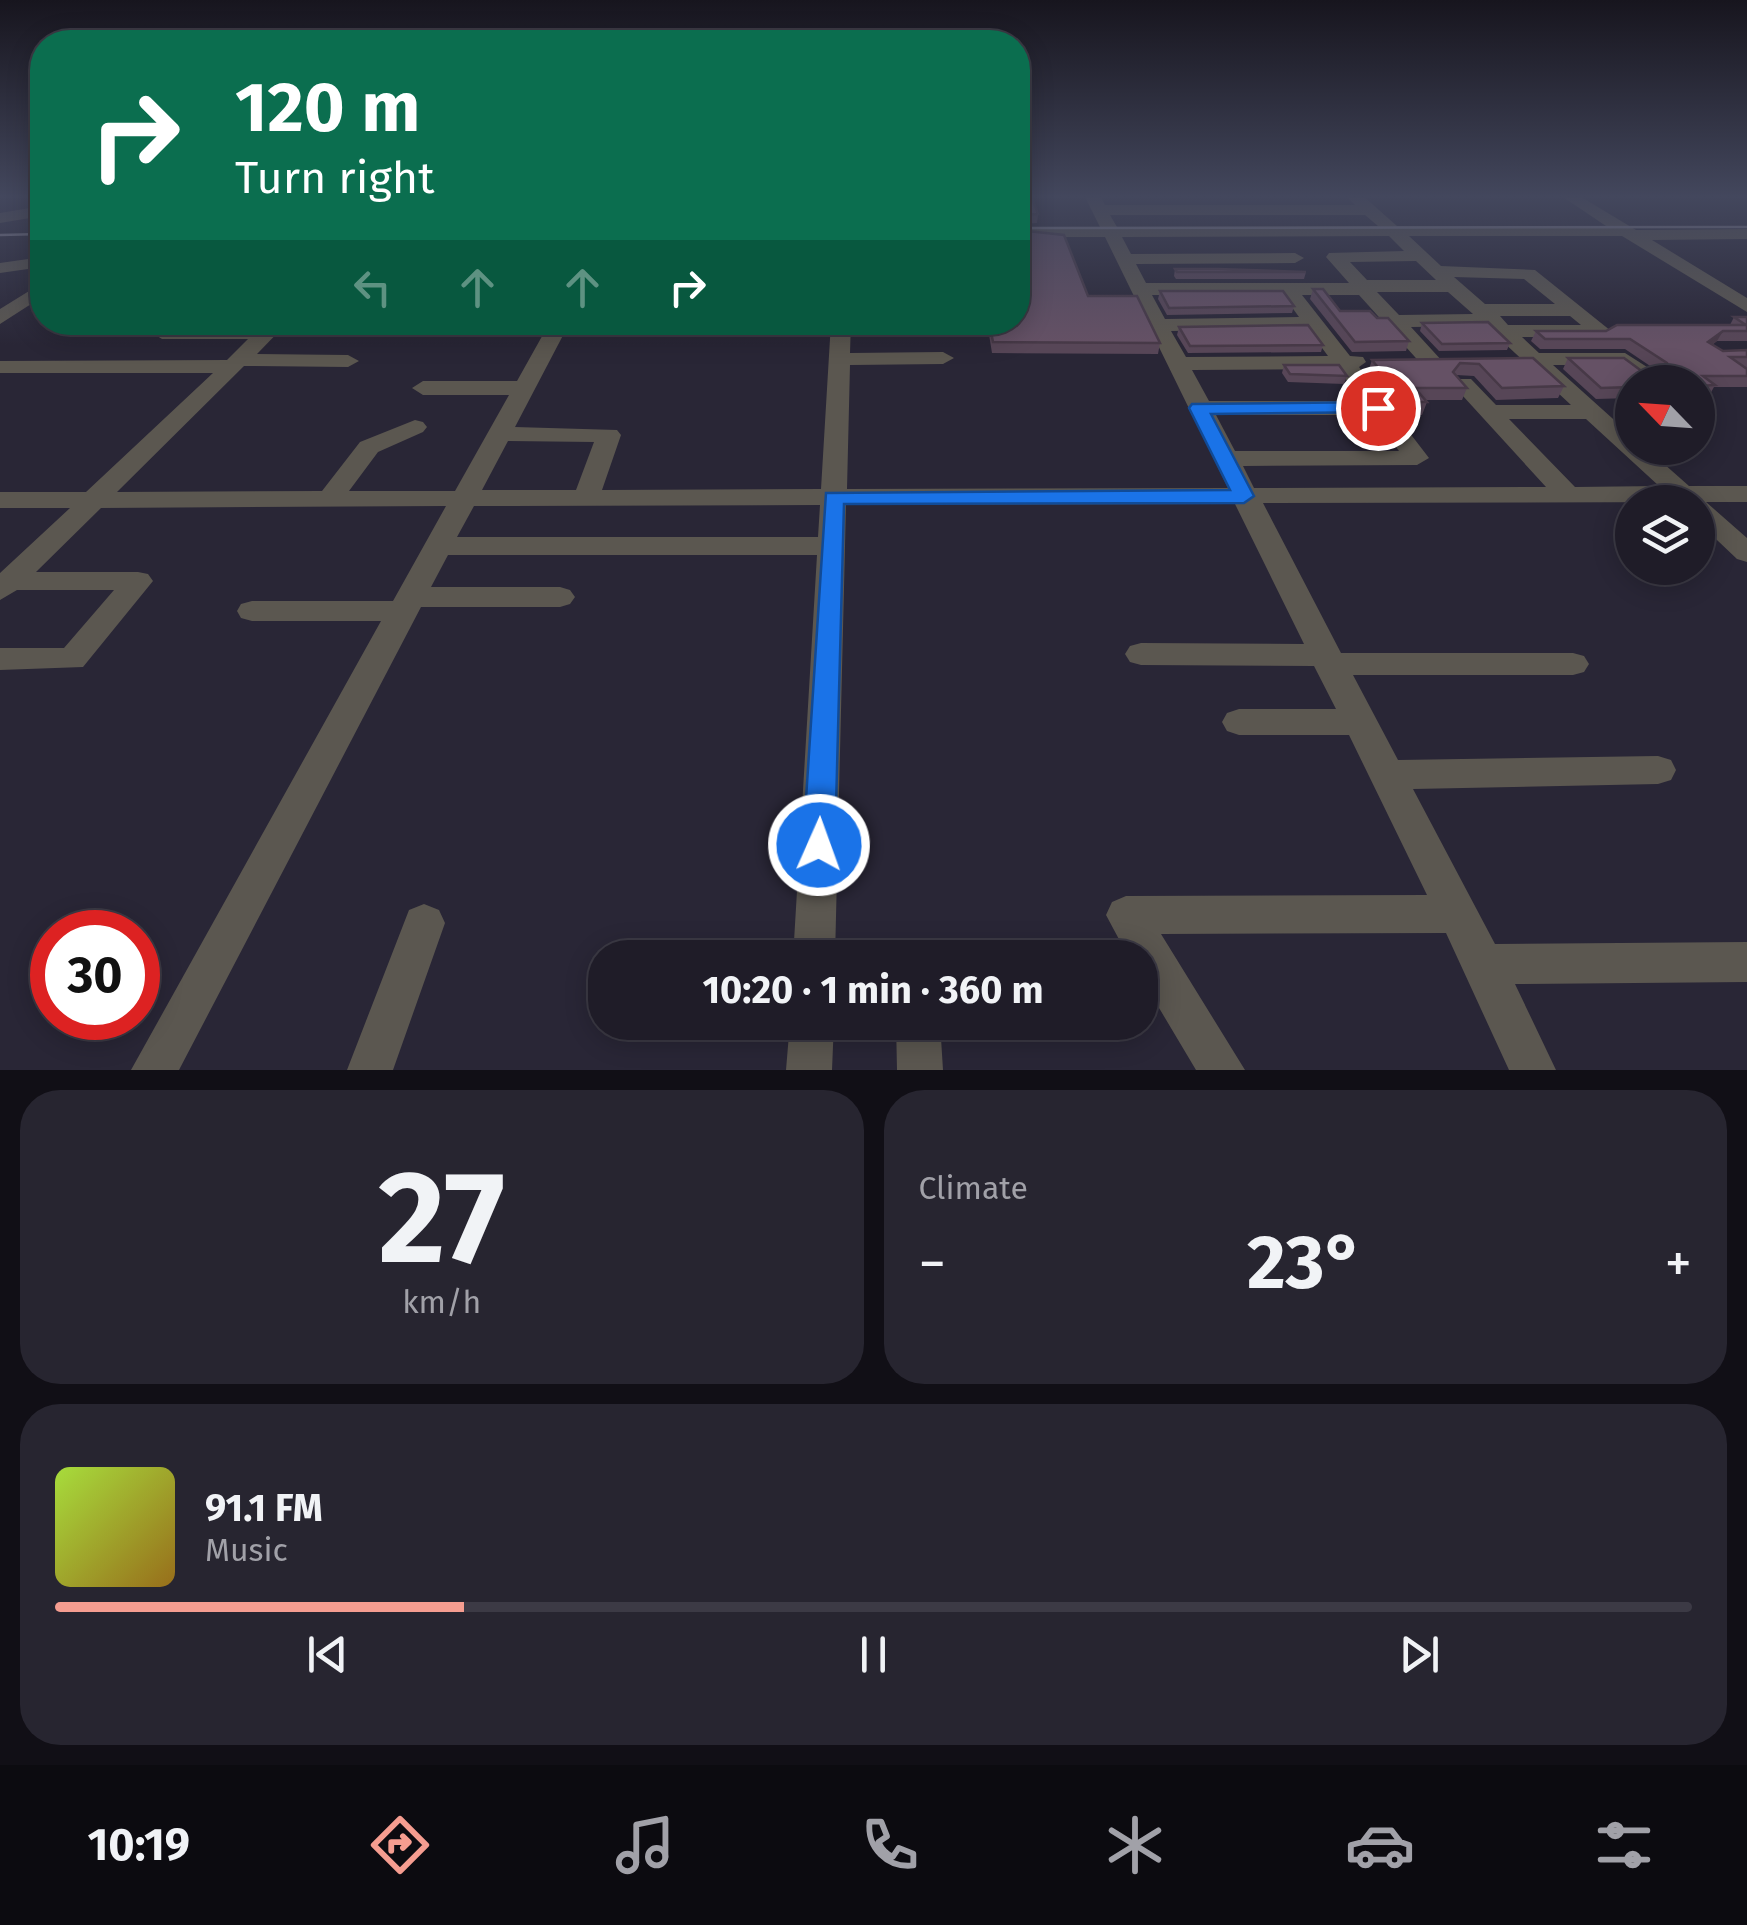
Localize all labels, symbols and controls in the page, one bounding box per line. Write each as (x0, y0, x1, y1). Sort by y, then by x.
text: 120 m (235, 66, 420, 150)
icon: right (70, 70, 200, 200)
text: Turn right (235, 151, 434, 205)
icon: left (345, 260, 400, 315)
icon: ahead (450, 260, 505, 315)
icon: ahead (555, 260, 610, 315)
icon: right (660, 260, 715, 315)
north arrow (1615, 365, 1715, 465)
map controls (1615, 365, 1715, 585)
pin (1336, 366, 1421, 451)
icon: arrive (1351, 381, 1406, 436)
button: layers (1615, 485, 1715, 585)
position arrow (767, 793, 871, 897)
speed limit sign: 30 (30, 910, 160, 1040)
text: 10:20 · 1 min · 360 m (702, 967, 1044, 1013)
text: 27 (378, 1140, 505, 1296)
text: Climate (919, 1169, 1028, 1207)
text: 23° (1247, 1218, 1364, 1308)
text: − (919, 1231, 946, 1297)
text: + (1665, 1231, 1692, 1297)
text: km/h (402, 1283, 481, 1321)
text: 91.1 FM (205, 1485, 323, 1531)
text: Music (205, 1531, 288, 1569)
icon: previous (300, 1627, 355, 1682)
icon: pause (846, 1627, 901, 1682)
icon: next (1392, 1627, 1447, 1682)
icon: directions (365, 1810, 435, 1880)
icon: music (610, 1810, 680, 1880)
icon: phone (855, 1810, 925, 1880)
icon: climate (1100, 1810, 1170, 1880)
icon: car (1345, 1810, 1415, 1880)
icon: filters (1589, 1810, 1659, 1880)
text: 10:19 (87, 1818, 190, 1872)

